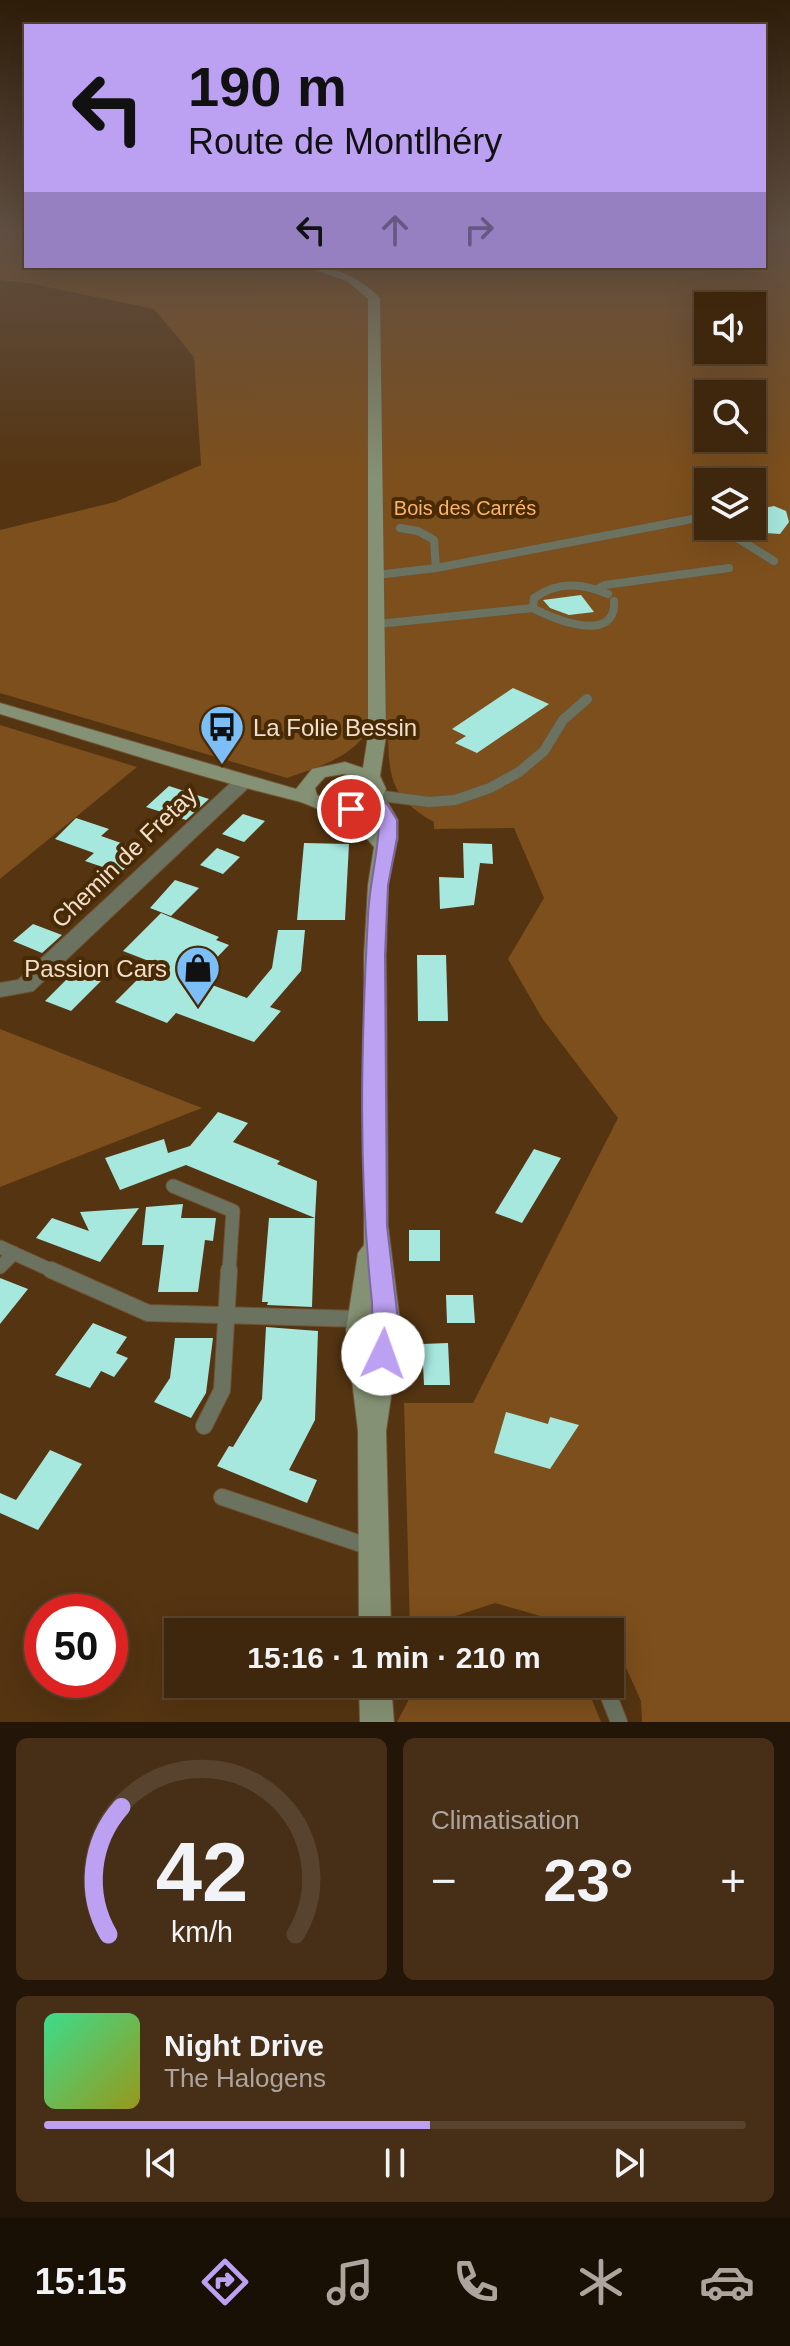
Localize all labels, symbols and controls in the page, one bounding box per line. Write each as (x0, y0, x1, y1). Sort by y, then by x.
text: 190 m (188, 55, 347, 118)
icon: left (56, 56, 160, 160)
text: Route de Montlhéry (188, 121, 502, 162)
icon: left (289, 208, 333, 252)
icon: ahead (373, 208, 417, 252)
icon: right (457, 208, 501, 252)
map controls (694, 292, 766, 540)
button: sound (694, 292, 766, 364)
button: search (694, 380, 766, 452)
button: layers (694, 468, 766, 540)
park label: Bois des Carrés (394, 497, 536, 519)
bus stop icon: La Folie Bessin (198, 703, 246, 766)
place label: La Folie Bessin (253, 714, 417, 741)
pin (317, 775, 385, 843)
street label: Chemin de Fretay (46, 781, 202, 933)
icon: arrive (329, 787, 373, 831)
shop icon: Passion Cars (174, 944, 222, 1007)
place label: Passion Cars (24, 955, 167, 982)
position arrow (341, 1312, 425, 1396)
speed limit sign: 50 (24, 1594, 128, 1698)
text: 15:16 · 1 min · 210 m (247, 1641, 541, 1674)
text: Climatisation (431, 1805, 580, 1835)
text: 42 (155, 1826, 248, 1919)
text: 23° (543, 1847, 634, 1914)
text: − (431, 1856, 457, 1905)
text: + (720, 1856, 746, 1905)
text: km/h (171, 1916, 232, 1948)
text: Night Drive (164, 2029, 324, 2062)
text: The Halogens (164, 2063, 326, 2093)
icon: previous (139, 2141, 183, 2185)
icon: pause (373, 2141, 417, 2185)
icon: next (607, 2141, 651, 2185)
icon: directions (197, 2254, 253, 2310)
icon: music (322, 2254, 378, 2310)
icon: phone (448, 2254, 504, 2310)
icon: climate (573, 2254, 629, 2310)
icon: car (699, 2254, 755, 2310)
text: 15:15 (35, 2261, 127, 2302)

